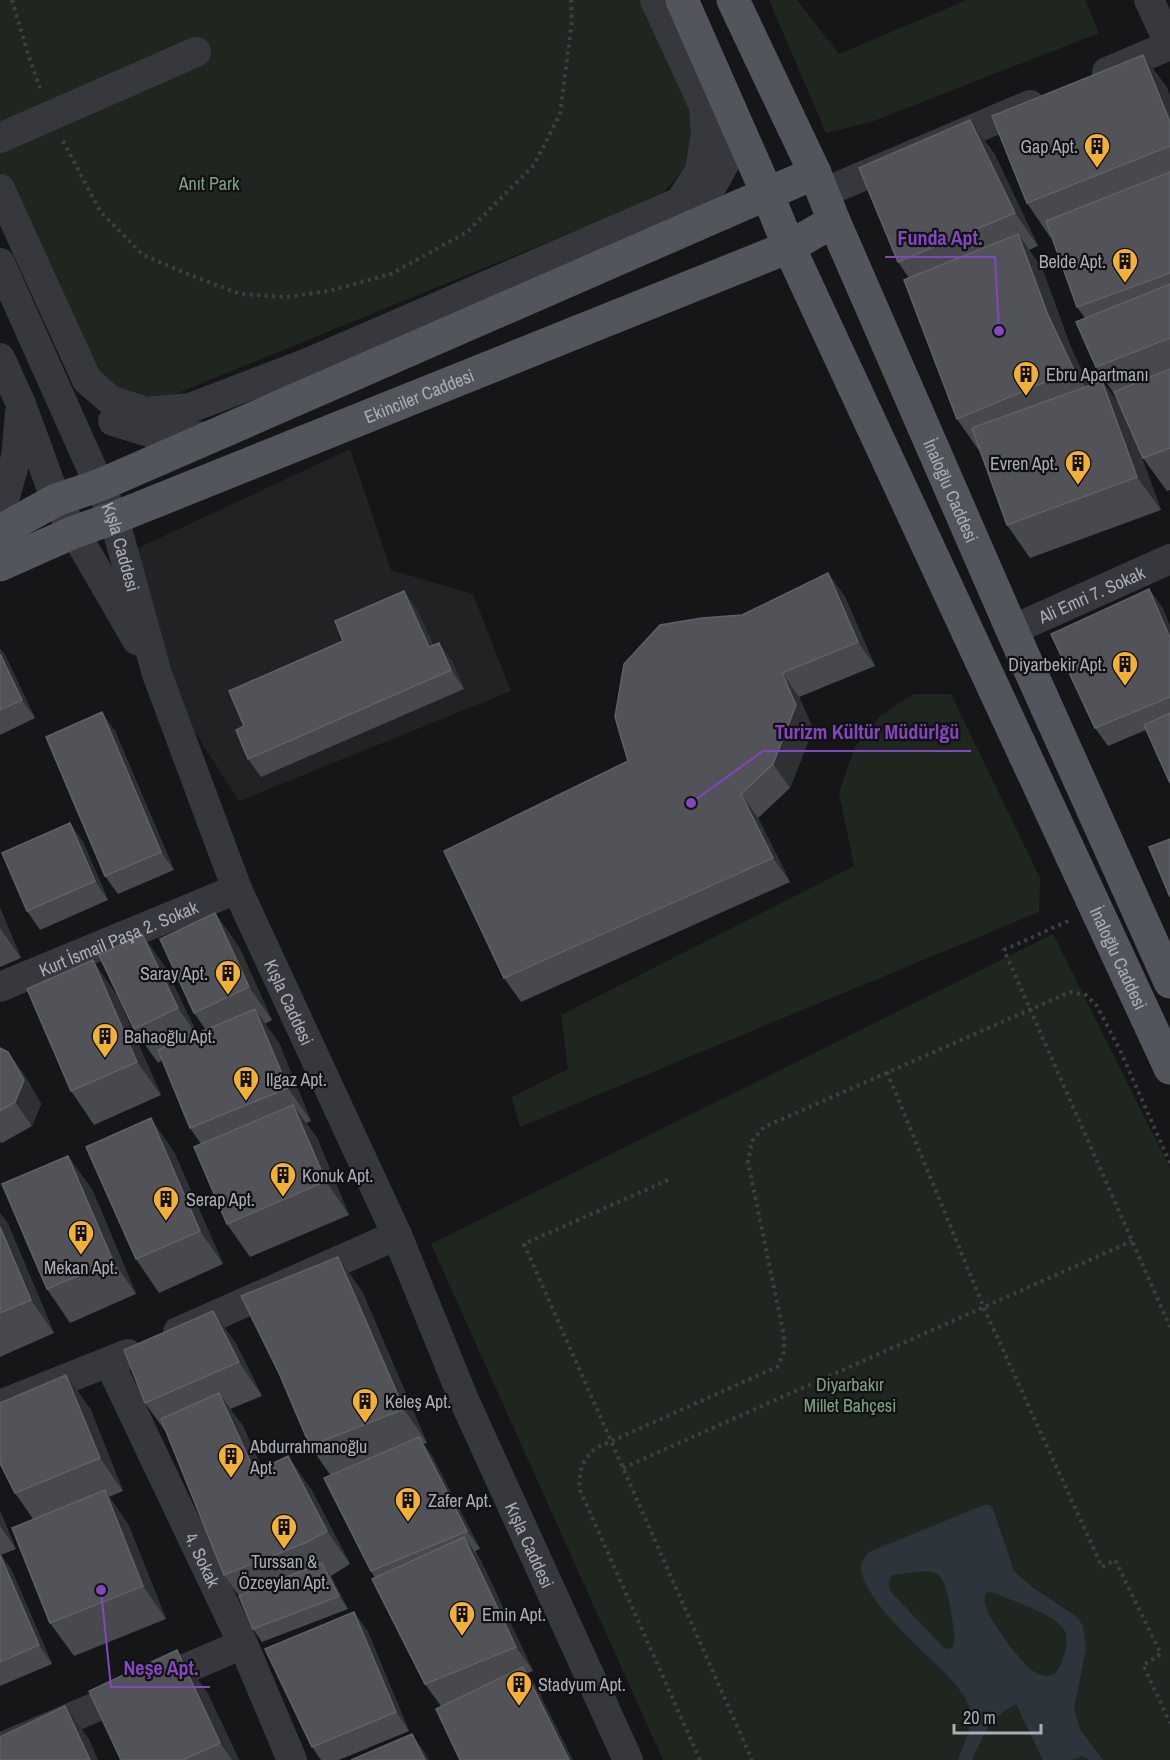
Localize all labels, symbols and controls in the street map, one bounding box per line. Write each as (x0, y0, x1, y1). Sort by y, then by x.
building icon: Gap Apt. (1082, 131, 1112, 169)
place label: Gap Apt. (1021, 134, 1078, 159)
park label: Anıt Park (178, 171, 240, 196)
callout: Funda Apt. (885, 219, 995, 257)
text: Funda Apt. (897, 224, 983, 251)
building icon: Belde Apt. (1110, 246, 1140, 284)
place label: Belde Apt. (1039, 249, 1106, 274)
building icon: Ebru Apartmanı (1011, 359, 1041, 397)
street label: Ekinciler Caddesi (360, 362, 478, 429)
place label: Ebru Apartmanı (1046, 362, 1149, 387)
street label: İnaloğlu Caddesi (918, 435, 985, 546)
building icon: Evren Apt. (1063, 448, 1093, 486)
place label: Evren Apt. (990, 451, 1058, 476)
street label: Kışla Caddesi (96, 498, 146, 594)
street label: Ali Emri 7. Sokak (1033, 559, 1149, 630)
building icon: Diyarbekir Apt. (1110, 649, 1140, 687)
place label: Diyarbekir Apt. (1008, 652, 1106, 677)
callout: Turizm Kültür Müdürlğü (763, 713, 971, 751)
text: Turizm Kültür Müdürlğü (775, 718, 959, 745)
street label: Kurt İsmail Paşa 2. Sokak (35, 894, 202, 982)
street label: İnaloğlu Caddesi (1084, 902, 1154, 1014)
street label: Kışla Caddesi (259, 955, 320, 1049)
building icon: Saray Apt. (213, 958, 243, 996)
place label: Saray Apt. (140, 961, 208, 986)
building icon: Bahaoğlu Apt. (90, 1021, 120, 1059)
place label: Bahaoğlu Apt. (124, 1024, 216, 1049)
building icon: Ilgaz Apt. (231, 1064, 261, 1102)
place label: Ilgaz Apt. (266, 1067, 327, 1092)
building icon: Konuk Apt. (268, 1160, 298, 1198)
place label: Konuk Apt. (302, 1163, 373, 1188)
building icon: Serap Apt. (151, 1184, 181, 1222)
place label: Serap Apt. (186, 1187, 255, 1212)
building icon: Mekan Apt. (66, 1218, 96, 1256)
place label: Mekan Apt. (44, 1255, 118, 1280)
park label: Diyarbakır Millet Bahçesi (804, 1372, 896, 1418)
building icon: Keleş Apt. (350, 1386, 380, 1424)
place label: Keleş Apt. (385, 1389, 451, 1414)
place label: Abdurrahmanoğlu Apt. (249, 1434, 367, 1480)
building icon: Abdurrahmanoğlu Apt. (216, 1441, 246, 1479)
building icon: Zafer Apt. (393, 1485, 423, 1523)
place label: Zafer Apt. (428, 1488, 492, 1513)
street label: Kışla Caddesi (500, 1498, 560, 1592)
building icon: Turssan & Özceylan Apt. (269, 1512, 299, 1550)
street label: 4. Sokak (179, 1528, 227, 1592)
place label: Turssan & Özceylan Apt. (238, 1549, 330, 1595)
building icon: Emin Apt. (447, 1599, 477, 1637)
place label: Emin Apt. (482, 1602, 546, 1627)
callout: Neşe Apt. (111, 1649, 210, 1687)
text: Neşe Apt. (123, 1654, 199, 1681)
building icon: Stadyum Apt. (504, 1669, 534, 1707)
place label: Stadyum Apt. (538, 1672, 626, 1697)
scale bar (954, 1697, 1041, 1735)
text: 20 m (963, 1705, 996, 1730)

